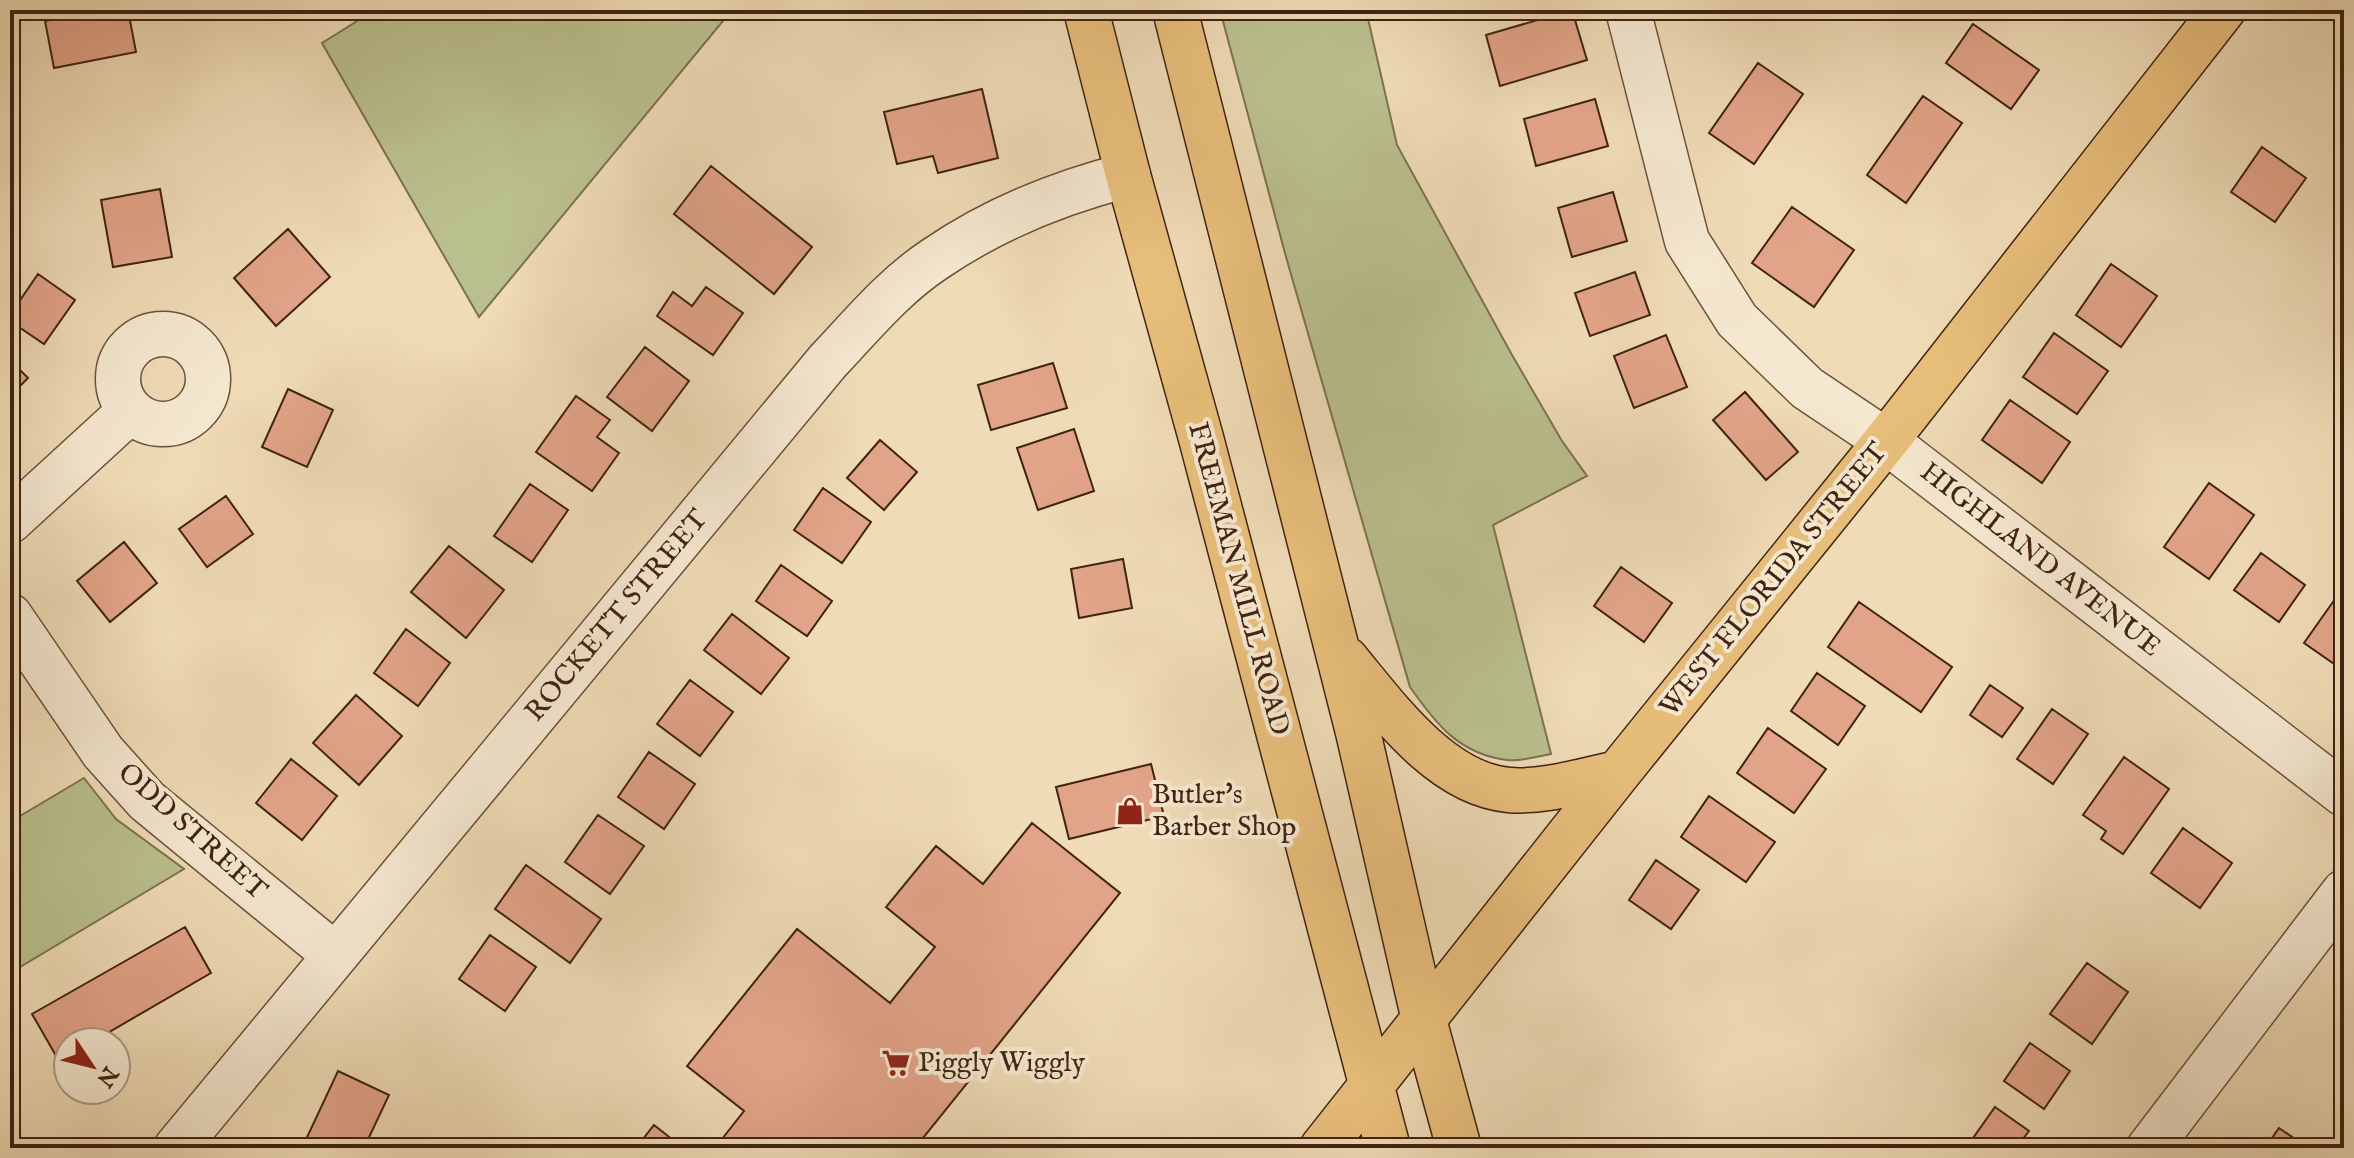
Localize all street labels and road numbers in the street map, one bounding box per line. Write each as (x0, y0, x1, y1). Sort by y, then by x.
street label: FREEMAN MILL ROAD (1179, 419, 1297, 739)
street label: WEST FLORIDA STREET (1653, 435, 1896, 724)
street label: HIGHLAND AVENUE (1912, 455, 2168, 665)
street label: ROCKETT STREET (518, 502, 716, 729)
street label: ODD STREET (110, 756, 274, 909)

